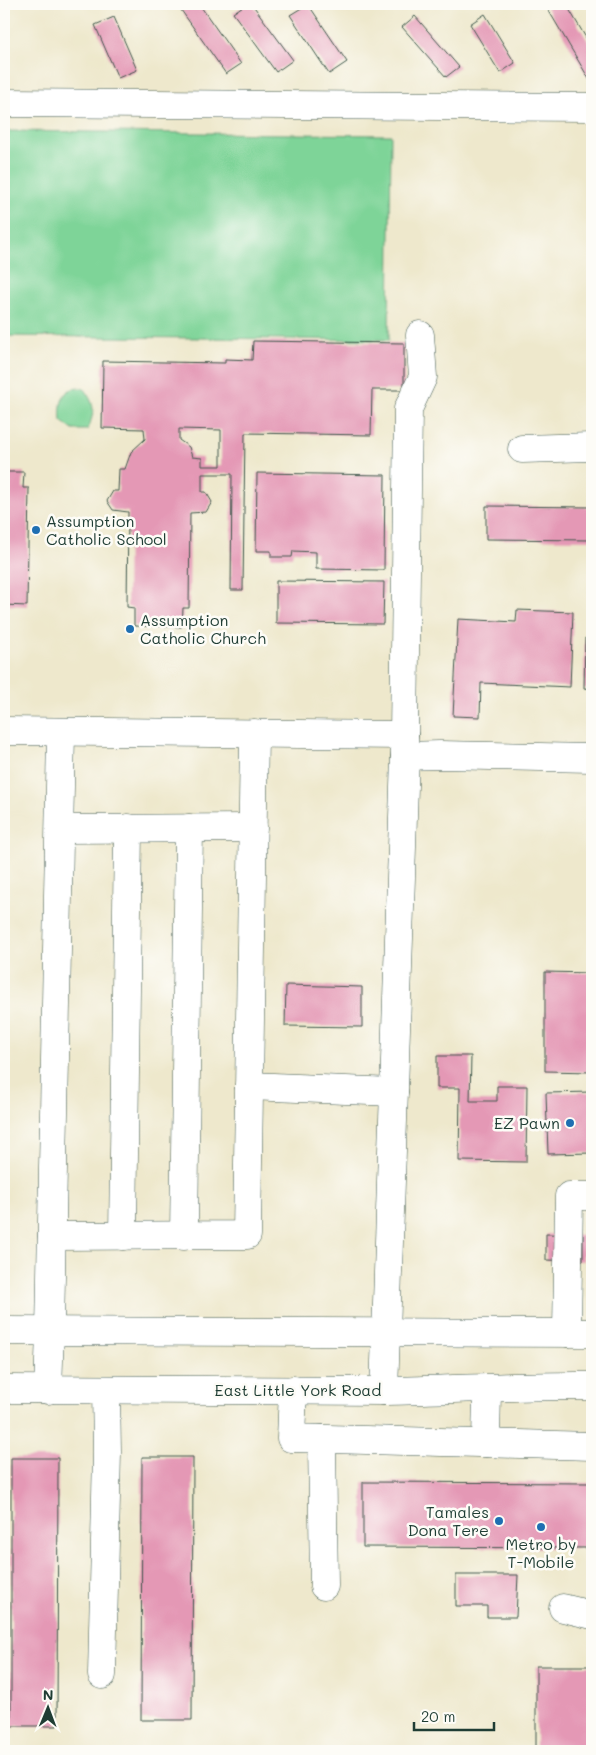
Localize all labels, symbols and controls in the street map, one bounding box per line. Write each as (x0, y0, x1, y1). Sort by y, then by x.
place label: Assumption Catholic School (46, 510, 167, 549)
marker: Assumption Catholic School (30, 524, 42, 536)
place label: Assumption Catholic Church (140, 609, 266, 648)
marker: Assumption Catholic Church (124, 623, 136, 635)
place label: EZ Pawn (494, 1112, 560, 1133)
marker: EZ Pawn (564, 1117, 576, 1129)
street label: East Little York Road (215, 1379, 381, 1400)
place label: Tamales Dona Tere (408, 1501, 489, 1540)
marker: Tamales Dona Tere (493, 1515, 505, 1527)
marker: Metro by T-Mobile (535, 1521, 547, 1533)
place label: Metro by T-Mobile (506, 1533, 576, 1572)
north arrow (22, 1682, 72, 1732)
text: N (43, 1685, 54, 1704)
scale bar (414, 1700, 494, 1732)
text: 20 m (421, 1706, 455, 1726)

